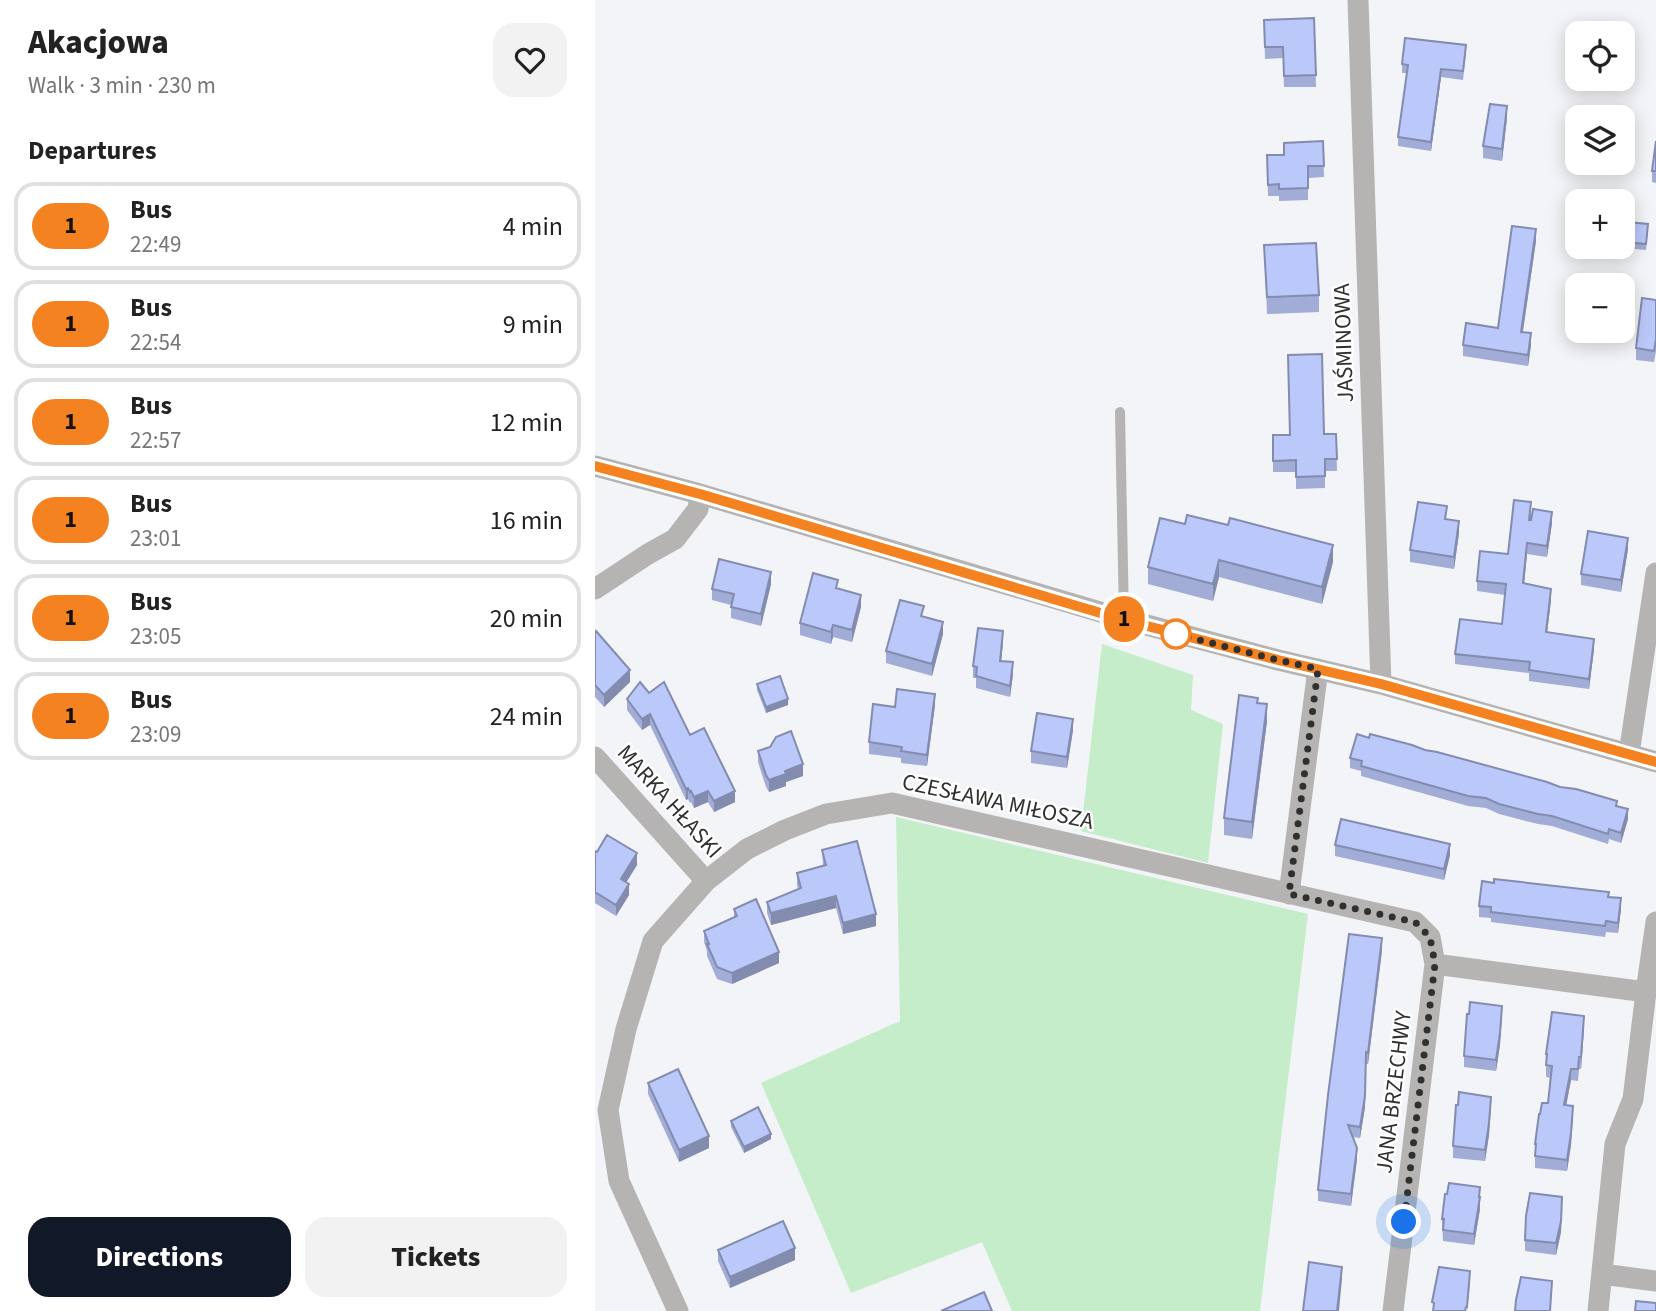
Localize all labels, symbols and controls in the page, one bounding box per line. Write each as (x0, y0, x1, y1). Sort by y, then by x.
text: Akacjowa (28, 19, 169, 66)
map controls (1565, 21, 1635, 343)
button: locate (1565, 21, 1635, 91)
button: heart (493, 23, 567, 97)
text: Walk · 3 min · 230 m (28, 69, 216, 102)
button: layers (1565, 105, 1635, 175)
text: Departures (28, 132, 156, 169)
button: + (1565, 189, 1635, 259)
text: Bus (130, 191, 172, 228)
text: 1 (64, 208, 77, 243)
text: 4 min (503, 208, 563, 245)
text: 22:49 (130, 228, 181, 261)
button: − (1565, 273, 1635, 343)
street label: JAŚMINOWA (1325, 282, 1362, 403)
text: Bus (130, 289, 172, 326)
text: 1 (64, 306, 77, 341)
text: 9 min (503, 306, 563, 343)
text: 22:54 (130, 326, 181, 359)
text: Bus (130, 387, 172, 424)
text: 1 (64, 404, 77, 439)
text: 12 min (490, 404, 563, 441)
text: 22:57 (130, 424, 181, 457)
text: Bus (130, 485, 172, 522)
text: 1 (64, 502, 77, 537)
text: 16 min (490, 502, 563, 539)
text: 23:01 (130, 522, 181, 555)
text: Bus (130, 583, 172, 620)
line badge: 1 (1101, 596, 1147, 642)
text: 1 (64, 600, 77, 635)
text: 20 min (490, 600, 563, 637)
text: 1 (1118, 601, 1130, 636)
unlabelled marker (1161, 619, 1191, 649)
text: 23:05 (130, 620, 181, 653)
text: Bus (130, 681, 172, 718)
text: 1 (64, 698, 77, 733)
text: 24 min (490, 698, 563, 735)
text: 23:09 (130, 718, 181, 751)
street label: MARKA HŁASKI (609, 737, 730, 866)
street label: CZESŁAWA MIŁOSZA (899, 765, 1097, 838)
street label: JANA BRZECHWY (1367, 1009, 1420, 1175)
your location (1386, 1204, 1421, 1239)
button: Directions (28, 1217, 291, 1297)
button: Tickets (305, 1217, 567, 1297)

